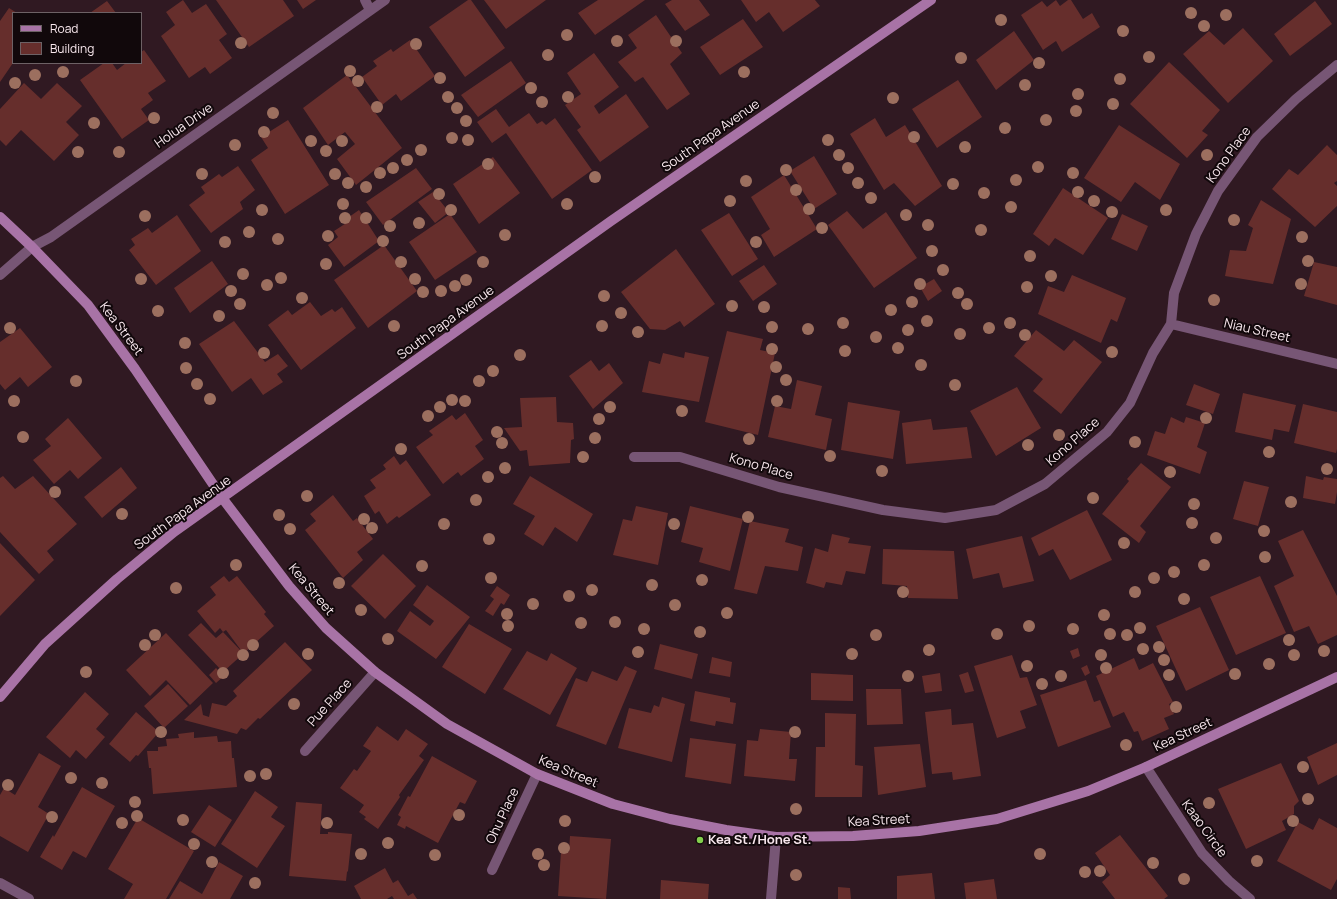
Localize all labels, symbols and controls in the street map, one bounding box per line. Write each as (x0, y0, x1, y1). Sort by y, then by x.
legend (12, 12, 142, 64)
text: Road (50, 20, 78, 37)
text: Building (50, 40, 94, 57)
street label: South Papa Avenue (659, 96, 763, 176)
street label: Holua Drive (152, 100, 216, 152)
street label: Kono Place (1203, 124, 1255, 186)
street label: South Papa Avenue (395, 283, 497, 363)
street label: Kea Street (96, 299, 146, 359)
street label: Niau Street (1222, 316, 1292, 346)
street label: Kono Place (1043, 415, 1103, 469)
street label: Kono Place (727, 450, 795, 484)
street label: South Papa Avenue (132, 473, 234, 553)
street label: Kea Street (285, 561, 337, 619)
street label: Pue Place (305, 676, 355, 730)
street label: Kea Street (1151, 715, 1215, 755)
street label: Kea Street (536, 753, 600, 791)
street label: Ohu Place (483, 785, 523, 847)
street label: Kaao Circle (1178, 797, 1230, 861)
street label: Kea Street (847, 812, 911, 830)
place label: Kea St./Hone St. (708, 832, 811, 848)
marker: Kea St./Hone St. (695, 835, 705, 845)

